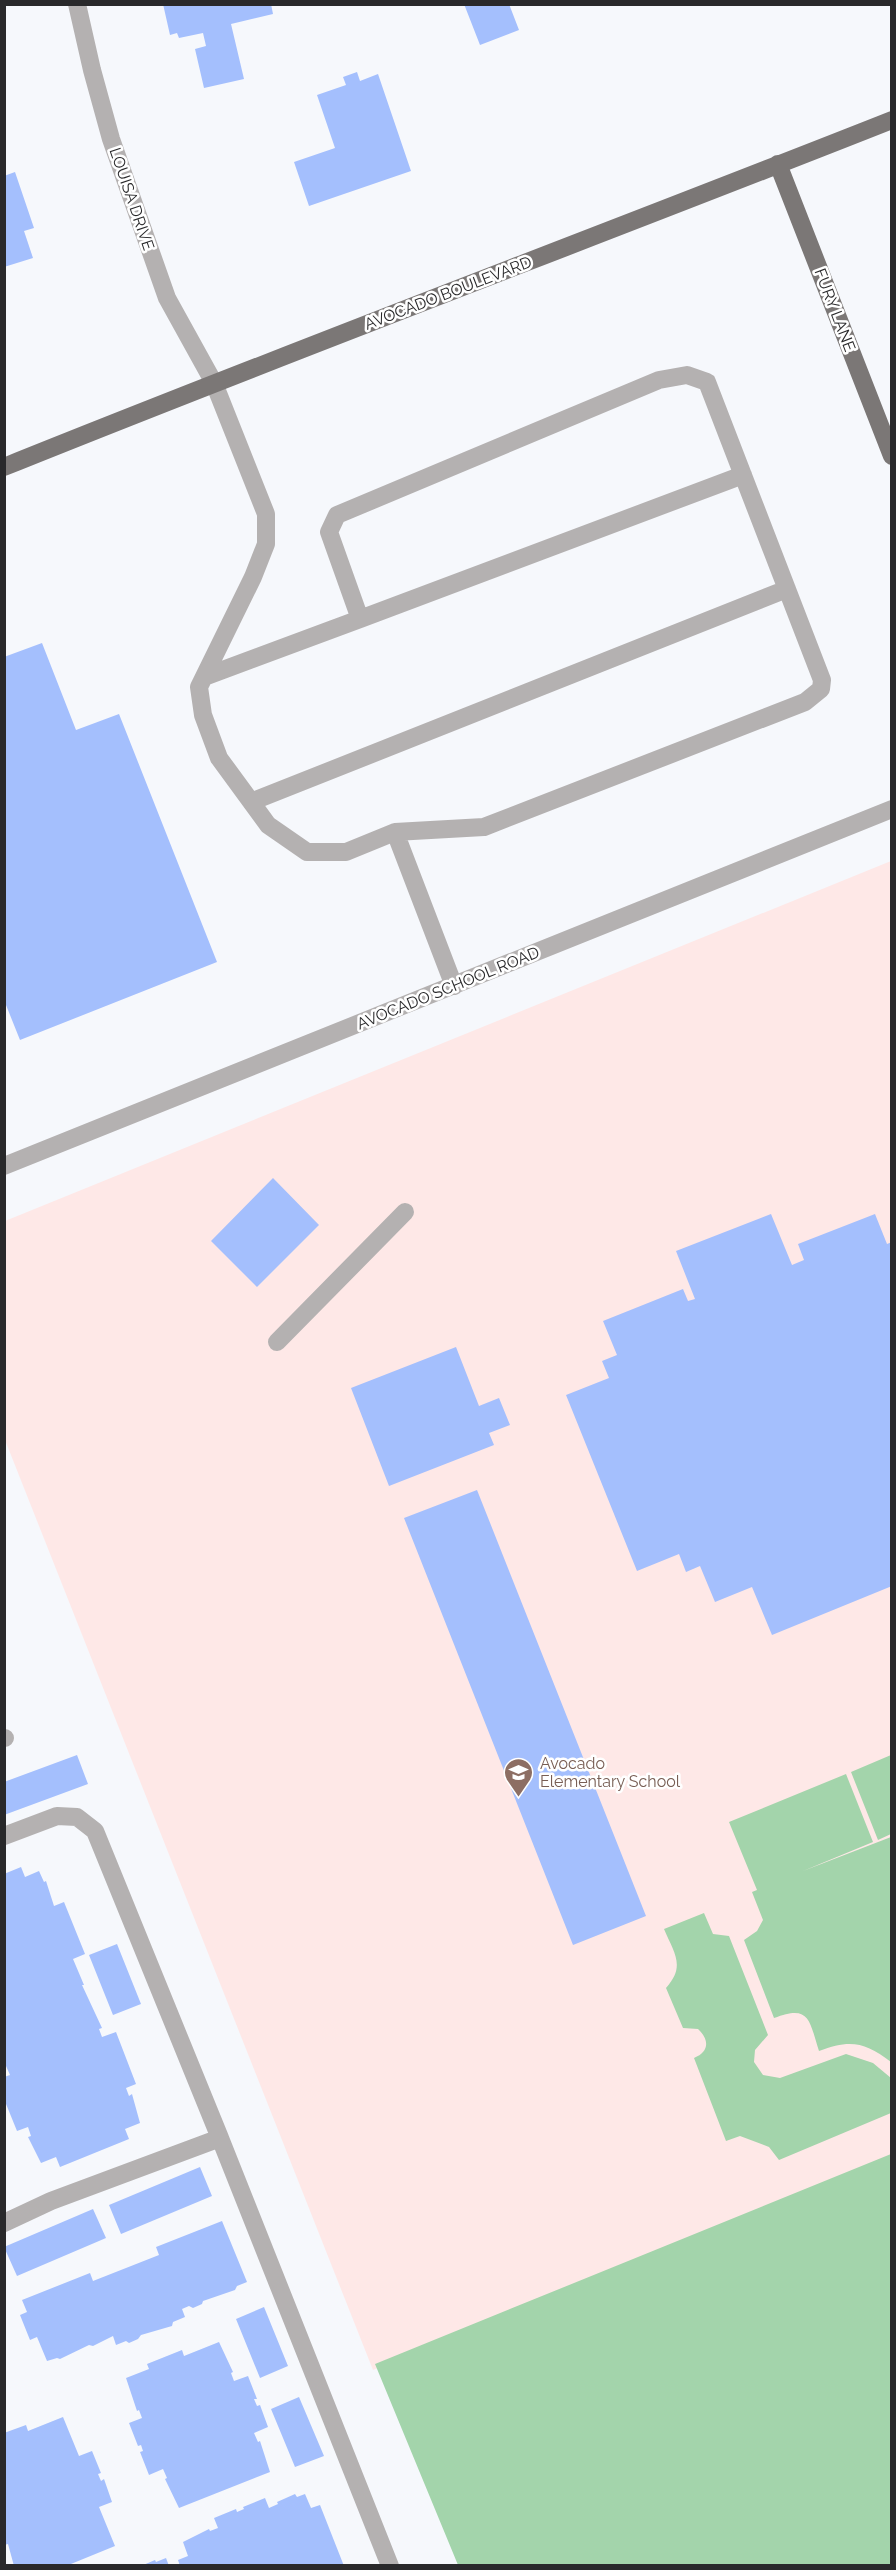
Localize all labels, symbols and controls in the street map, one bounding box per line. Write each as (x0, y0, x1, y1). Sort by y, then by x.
street label: LOUISA DRIVE (106, 145, 159, 253)
street label: AVOCADO BOULEVARD (362, 252, 534, 334)
street label: FURY LANE (810, 266, 860, 355)
street label: AVOCADO SCHOOL ROAD (354, 943, 542, 1033)
place label: Avocado Elementary School (540, 1754, 681, 1791)
school or university icon: Avocado Elementary School (503, 1756, 535, 1798)

